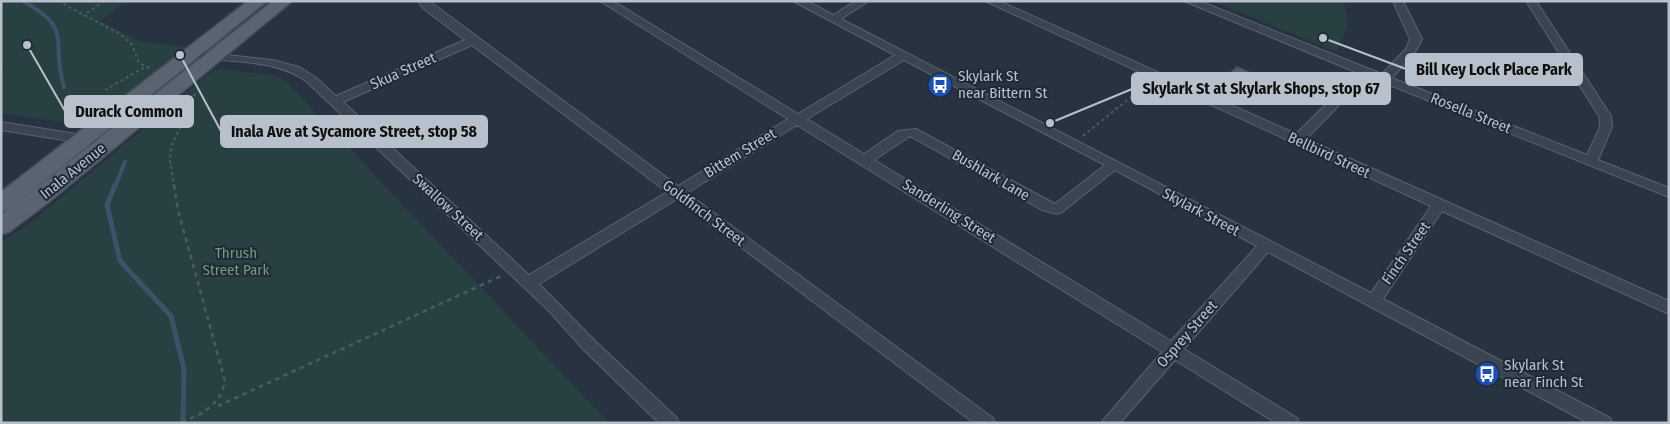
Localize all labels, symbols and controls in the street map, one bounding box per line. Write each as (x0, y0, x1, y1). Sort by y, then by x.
street label: Skua Street (367, 49, 439, 93)
callout: Bill Key Lock Place Park (1406, 54, 1582, 85)
text: Bill Key Lock Place Park (1416, 60, 1573, 79)
place label: Skylark St near Bittern St (958, 67, 1047, 102)
bus stop icon: Skylark St near Bittern St (927, 72, 953, 98)
callout: Skylark St at Skylark Shops, stop 67 (1132, 73, 1390, 104)
text: Skylark St at Skylark Shops, stop 67 (1142, 79, 1380, 98)
street label: Rosella Street (1428, 89, 1514, 137)
callout: Durack Common (65, 96, 193, 127)
text: Durack Common (75, 102, 183, 121)
callout: Inala Ave at Sycamore Street, stop 58 (221, 116, 487, 147)
text: Inala Ave at Sycamore Street, stop 58 (231, 122, 478, 141)
street label: Bittem Street (701, 124, 779, 182)
street label: Bellbird Street (1285, 128, 1373, 182)
street label: Inala Avenue (37, 139, 109, 203)
street label: Bushlark Lane (949, 146, 1033, 204)
street label: Swallow Street (409, 170, 487, 244)
street label: Sanderling Street (899, 175, 999, 247)
street label: Goldfinch Street (659, 176, 749, 250)
street label: Skylark Street (1159, 184, 1243, 240)
street label: Finch Street (1378, 218, 1434, 288)
park label: Thrush Street Park (202, 244, 270, 279)
street label: Osprey Street (1153, 297, 1221, 371)
place label: Skylark St near Finch St (1504, 356, 1583, 391)
bus stop icon: Skylark St near Finch St (1474, 361, 1500, 387)

